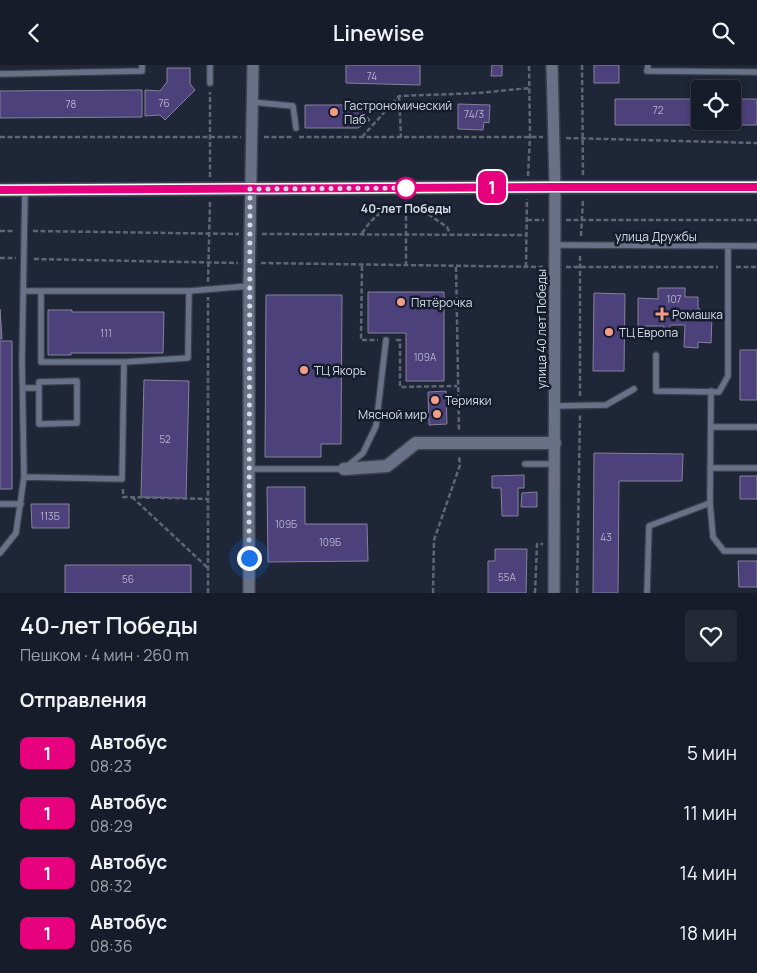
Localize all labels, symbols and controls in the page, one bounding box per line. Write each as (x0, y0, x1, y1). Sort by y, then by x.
text: Linewise (333, 18, 424, 48)
icon: back (20, 19, 48, 47)
icon: search (709, 19, 737, 47)
house number: 74 (367, 69, 377, 83)
map controls (691, 80, 741, 130)
button: locate (691, 80, 741, 130)
house number: 76 (158, 96, 170, 110)
house number: 78 (66, 97, 77, 111)
place label: Гастрономический Паб (344, 97, 452, 128)
house number: 72 (653, 103, 664, 117)
marker: Гастрономический Паб (328, 106, 340, 118)
house number: 74/3 (464, 107, 484, 121)
line badge: 1 (476, 171, 508, 203)
text: 1 (488, 175, 496, 199)
marker: 40-лет Победы (395, 177, 417, 199)
place label: 40-лет Победы (361, 200, 451, 217)
street label: улица Дружбы (615, 228, 697, 245)
street label: улица 40 лет Победы (533, 269, 550, 389)
house number: 107 (666, 292, 682, 306)
place label: Пятёрочка (411, 294, 472, 311)
marker: Пятёрочка (395, 296, 407, 308)
place label: Ромашка (672, 306, 723, 323)
marker: Ромашка (656, 308, 668, 320)
place label: ТЦ Европа (619, 324, 678, 341)
house number: 111 (100, 326, 112, 340)
marker: ТЦ Европа (603, 326, 615, 338)
house number: 109А (414, 350, 437, 364)
place label: ТЦ Якорь (314, 362, 366, 379)
marker: ТЦ Якорь (298, 364, 310, 376)
place label: Терияки (445, 392, 492, 409)
marker: Терияки (429, 394, 441, 406)
place label: Мясной мир (358, 406, 427, 423)
marker: Мясной мир (431, 408, 443, 420)
house number: 52 (159, 432, 171, 446)
house number: 113Б (40, 509, 60, 523)
house number: 109Б (275, 517, 297, 531)
house number: 43 (600, 530, 612, 544)
house number: 109Б (319, 535, 341, 549)
your location (237, 546, 262, 571)
house number: 55А (498, 570, 517, 584)
house number: 56 (122, 572, 134, 586)
text: 40-лет Победы (20, 608, 198, 641)
button: heart (685, 610, 737, 662)
text: Пешком · 4 мин · 260 m (20, 644, 189, 666)
text: Отправления (20, 687, 147, 713)
text: Автобус (90, 729, 167, 755)
text: 5 мин (687, 740, 737, 766)
text: 1 (44, 741, 51, 765)
text: 08:23 (90, 755, 132, 777)
text: Автобус (90, 789, 167, 815)
text: 11 мин (683, 800, 737, 826)
text: 1 (44, 801, 51, 825)
text: 08:29 (90, 815, 133, 837)
text: Автобус (90, 849, 167, 875)
text: 14 мин (679, 860, 737, 886)
text: 1 (44, 861, 51, 885)
text: 08:32 (90, 875, 132, 897)
text: Автобус (90, 909, 167, 935)
text: 18 мин (680, 920, 737, 946)
text: 1 (44, 921, 51, 945)
text: 08:36 (90, 935, 133, 957)

